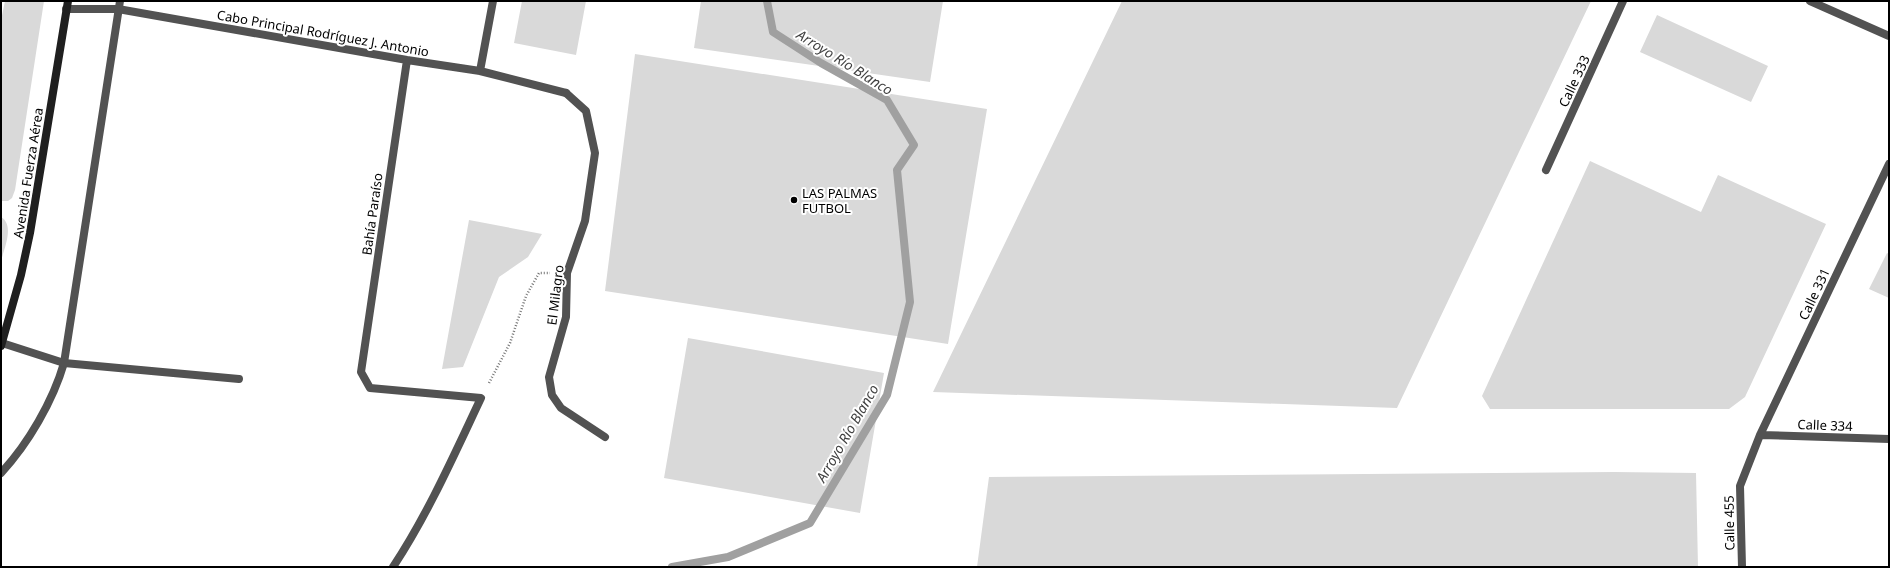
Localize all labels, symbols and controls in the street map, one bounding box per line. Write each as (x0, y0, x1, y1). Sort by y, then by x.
street label: Cabo Principal Rodríguez J. Antonio (216, 5, 431, 61)
water label: Arroyo Río Blanco (793, 24, 897, 99)
street label: Calle 333 (1554, 52, 1594, 110)
street label: Avenida Fuerza Aérea (9, 106, 47, 240)
street label: Bahía Paraíso (357, 172, 387, 256)
place label: LAS PALMAS FUTBOL (802, 184, 877, 217)
marker: LAS PALMAS FUTBOL (789, 195, 799, 205)
street label: El Milagro (542, 264, 568, 326)
street label: Calle 331 (1794, 265, 1834, 323)
water label: Arroyo Río Blanco (811, 381, 883, 486)
street label: Calle 334 (1797, 415, 1853, 435)
street label: Calle 455 (1720, 495, 1738, 551)

